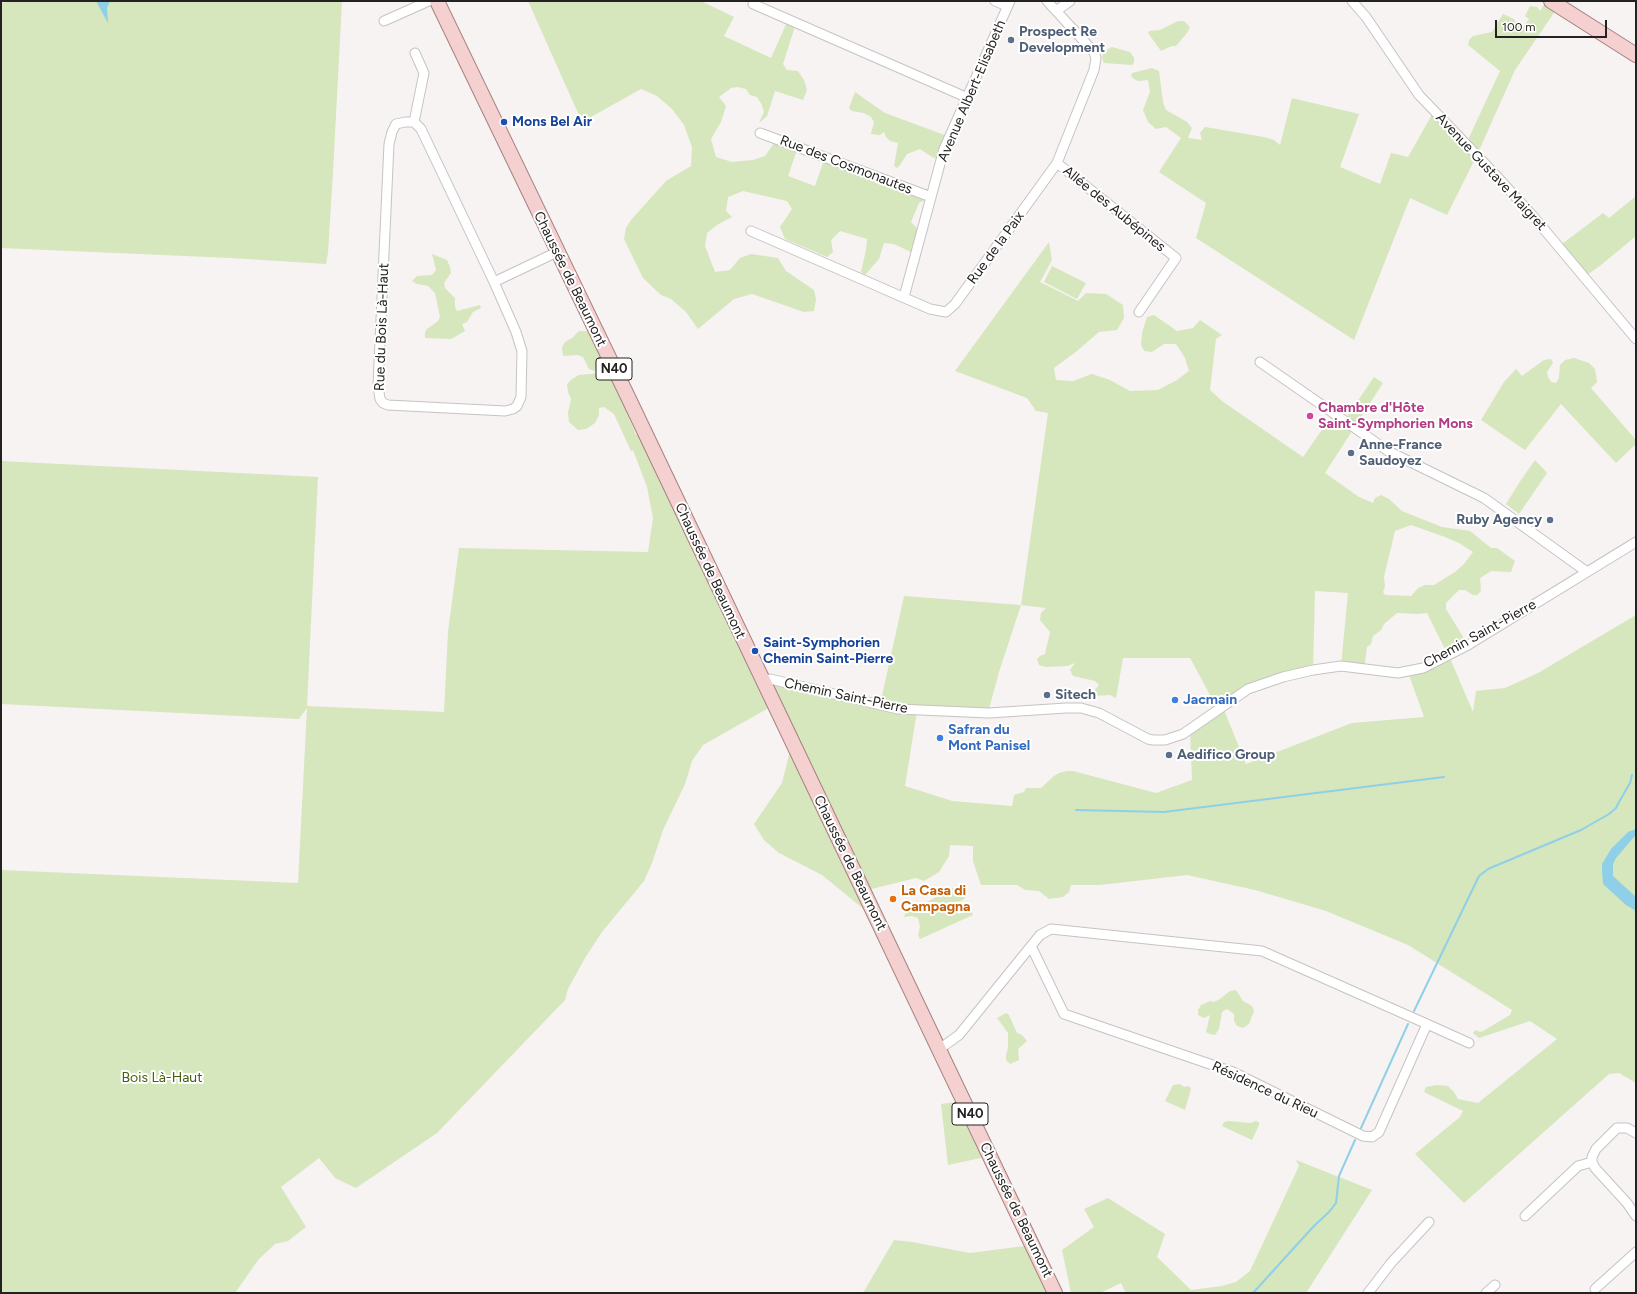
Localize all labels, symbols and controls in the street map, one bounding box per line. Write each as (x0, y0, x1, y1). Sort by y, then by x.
scale bar (1497, 12, 1609, 38)
street label: Avenue Albert-Elisabeth (935, 18, 1009, 164)
text: 100 m (1502, 20, 1536, 34)
place label: Prospect Re Development (1019, 24, 1105, 56)
marker: Prospect Re Development (1006, 35, 1016, 45)
street label: Avenue Gustave Maigret (1432, 110, 1550, 234)
place label: Mons Bel Air (512, 114, 592, 130)
marker: Mons Bel Air (499, 117, 509, 127)
street label: Rue des Cosmonautes (777, 132, 915, 198)
street label: Allée des Aubépines (1059, 163, 1169, 255)
street label: Rue de la Paix (964, 208, 1028, 288)
street label: Chaussée de Beaumont (530, 209, 610, 349)
street label: Rue du Bois Là-Haut (371, 263, 393, 391)
road number: N40 (596, 358, 632, 380)
place label: Chambre d'Hôte Saint-Symphorien Mons (1318, 400, 1473, 432)
marker: Chambre d'Hôte Saint-Symphorien Mons (1305, 411, 1315, 421)
place label: Anne-France Saudoyez (1359, 437, 1442, 470)
marker: Anne-France Saudoyez (1346, 448, 1356, 458)
street label: Chaussée de Beaumont (671, 500, 749, 642)
place label: Ruby Agency (1456, 512, 1542, 528)
marker: Ruby Agency (1545, 515, 1555, 525)
street label: Chemin Saint-Pierre (1421, 596, 1539, 672)
place label: Saint-Symphorien Chemin Saint-Pierre (763, 635, 893, 668)
marker: Saint-Symphorien Chemin Saint-Pierre (750, 646, 760, 656)
street label: Chemin Saint-Pierre (783, 675, 909, 717)
place label: Sitech (1055, 687, 1096, 703)
marker: Sitech (1042, 690, 1052, 700)
place label: Jacmain (1183, 692, 1237, 708)
marker: Jacmain (1170, 695, 1180, 705)
place label: Safran du Mont Panisel (948, 722, 1030, 754)
marker: Safran du Mont Panisel (935, 733, 945, 743)
place label: Aedifico Group (1177, 747, 1275, 763)
marker: Aedifico Group (1164, 750, 1174, 760)
street label: Chaussée de Beaumont (810, 793, 890, 933)
place label: La Casa di Campagna (901, 883, 971, 916)
marker: La Casa di Campagna (888, 894, 898, 904)
street label: Résidence du Rieu (1209, 1058, 1321, 1122)
park label: Bois Là-Haut (122, 1070, 202, 1086)
road number: N40 (952, 1103, 988, 1125)
street label: Chaussée de Beaumont (976, 1140, 1056, 1280)

